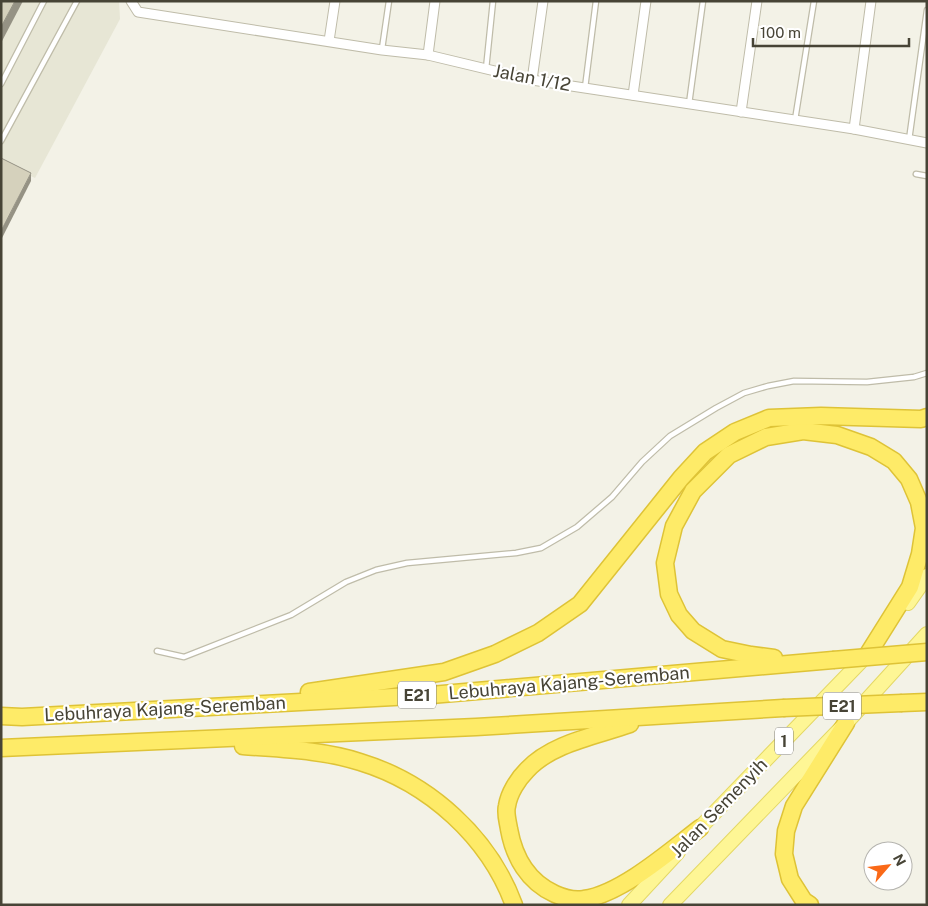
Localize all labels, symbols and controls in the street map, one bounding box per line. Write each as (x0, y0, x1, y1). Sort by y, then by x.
scale bar (753, 15, 909, 47)
text: 100 m (760, 24, 801, 41)
street label: Jalan 1/12 (491, 60, 573, 95)
street label: Lebuhraya Kajang-Seremban (448, 661, 690, 704)
road number: E21 (398, 682, 436, 708)
street label: Lebuhraya Kajang-Seremban (44, 692, 286, 725)
road number: E21 (823, 692, 861, 719)
road number: 1 (775, 728, 793, 754)
street label: Jalan Semenyih (666, 754, 771, 862)
north arrow (863, 841, 913, 891)
text: N (890, 851, 909, 868)

